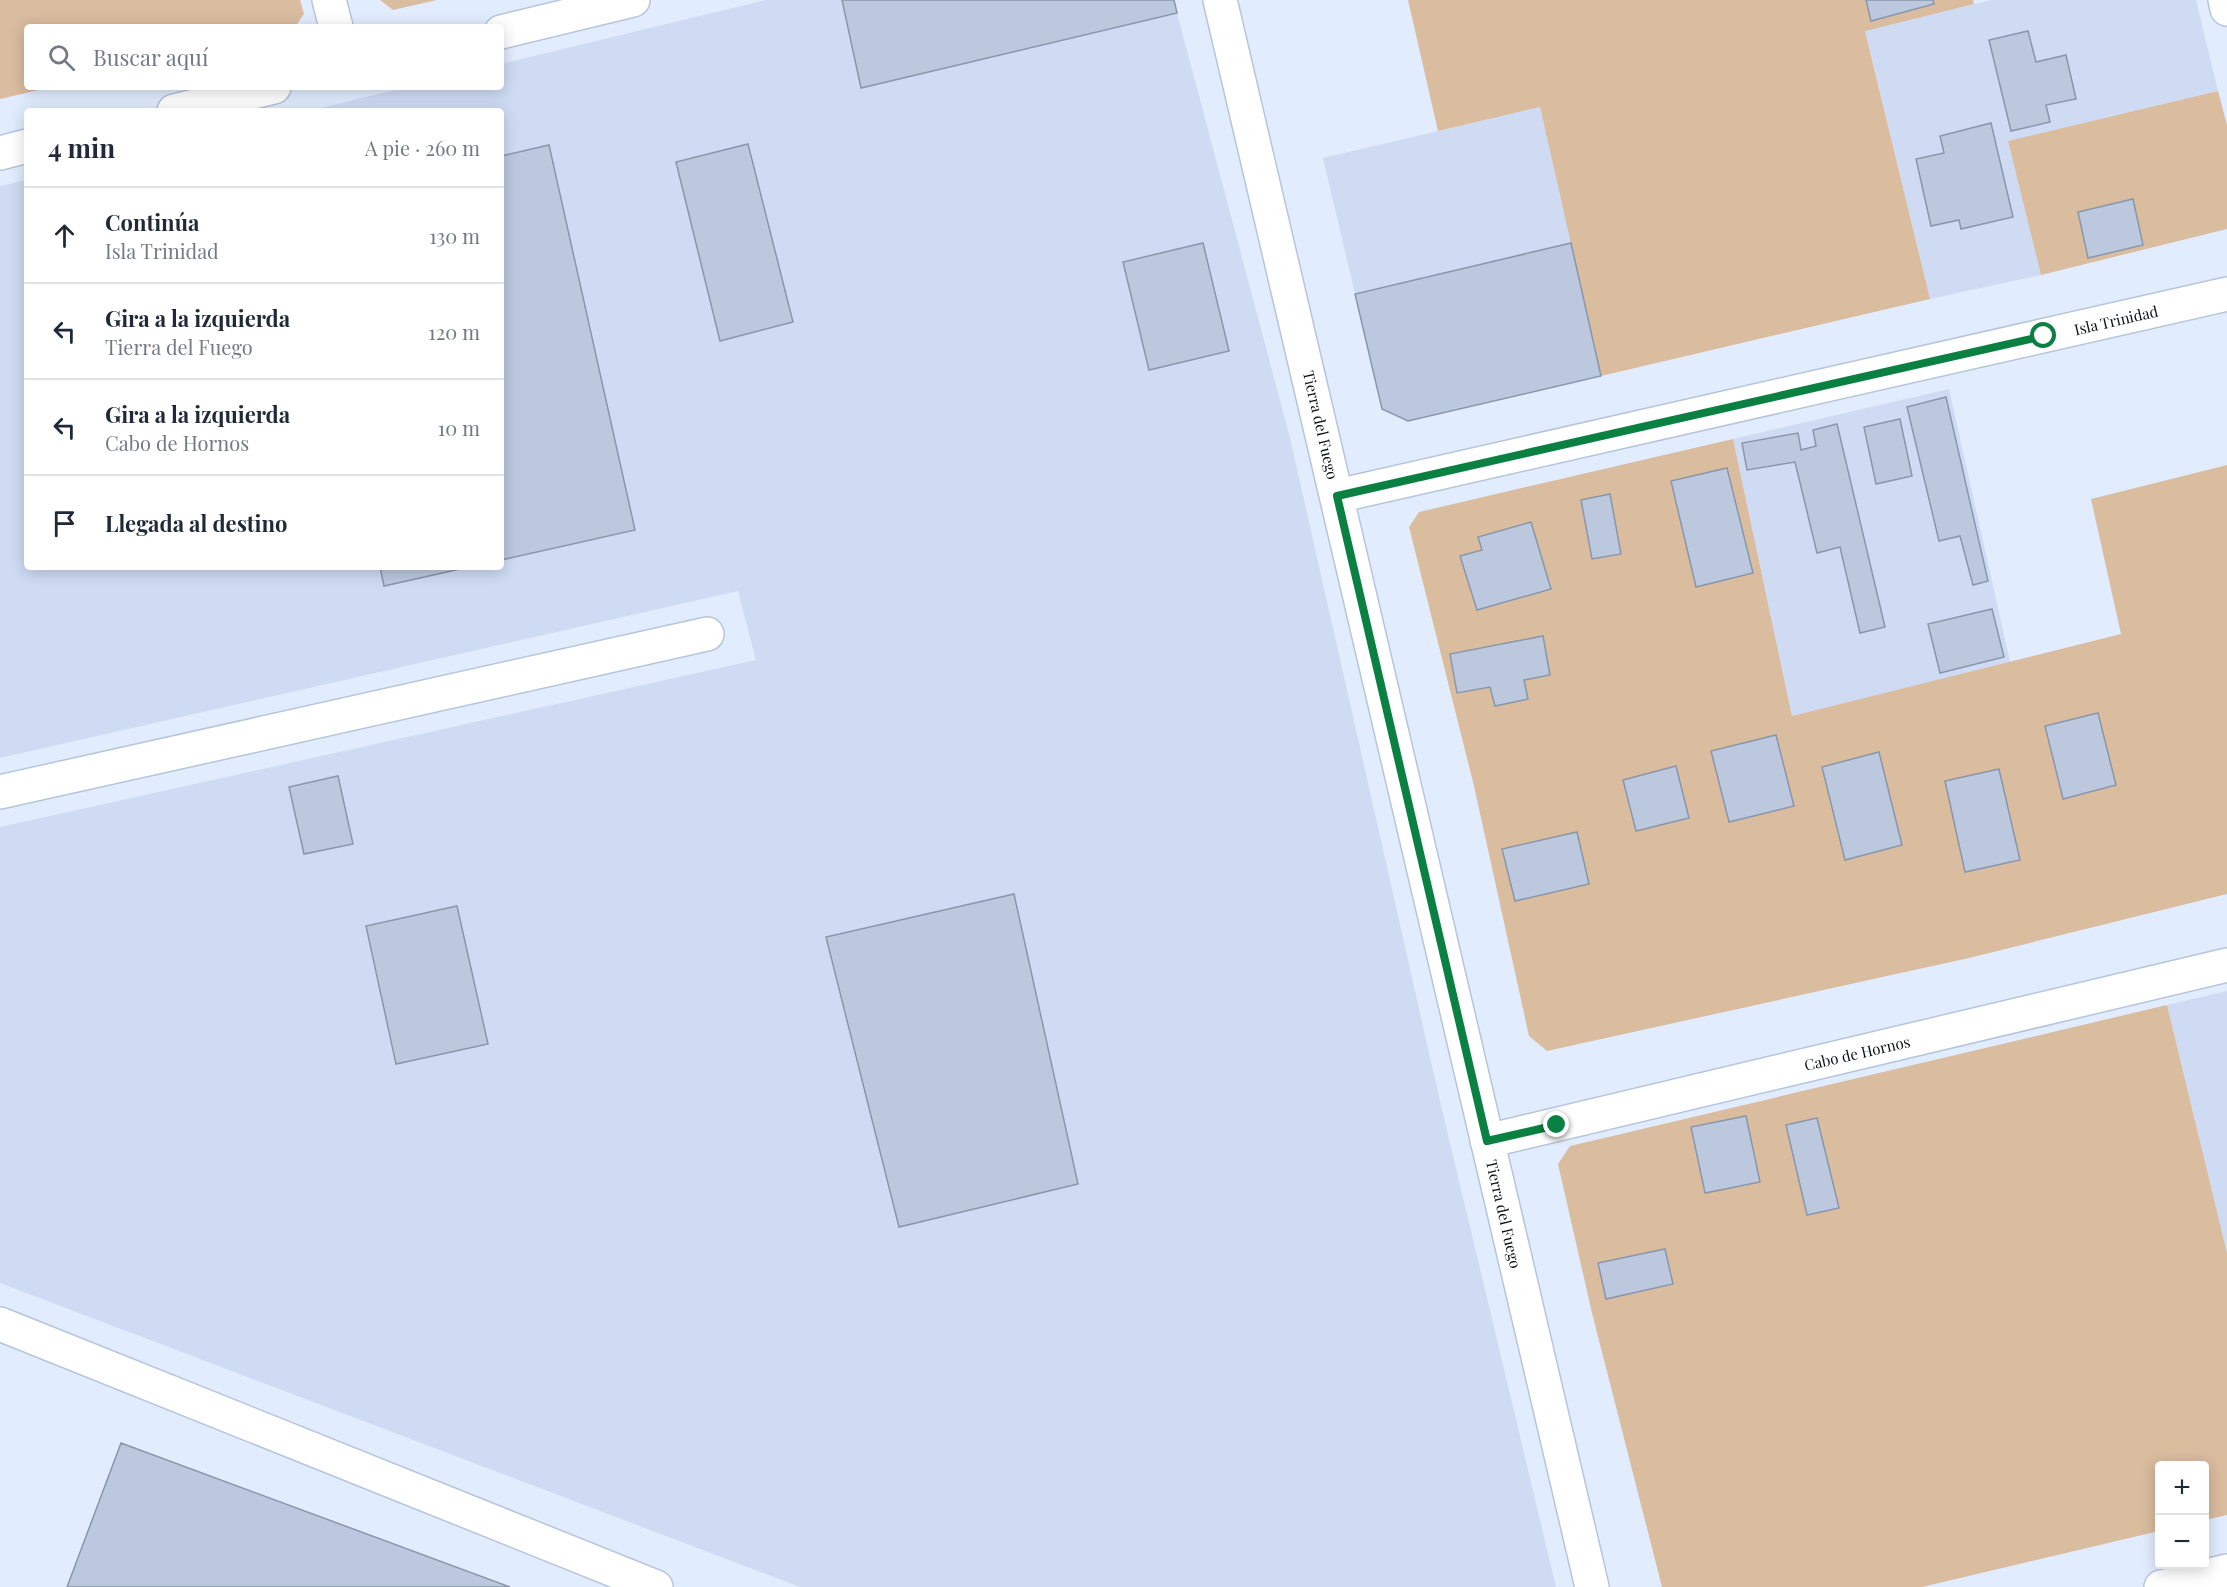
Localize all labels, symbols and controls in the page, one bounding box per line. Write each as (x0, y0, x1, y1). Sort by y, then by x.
search box (24, 24, 504, 90)
icon: search (45, 41, 78, 74)
text: Buscar aquí (93, 42, 208, 72)
text: 4 min (48, 130, 115, 165)
text: A pie · 260 m (365, 134, 480, 161)
text: Continúa (105, 207, 199, 237)
icon: ahead (48, 219, 81, 252)
text: 130 m (429, 222, 480, 249)
text: Isla Trinidad (105, 237, 219, 264)
street label: Isla Trinidad (2072, 301, 2160, 339)
text: Gira a la izquierda (105, 303, 290, 333)
icon: left (48, 315, 81, 348)
text: 120 m (428, 318, 480, 345)
route start (2030, 322, 2056, 348)
text: Tierra del Fuego (105, 333, 253, 360)
street label: Tierra del Fuego (1299, 369, 1343, 481)
text: Gira a la izquierda (105, 399, 290, 429)
icon: left (48, 411, 81, 444)
text: 10 m (438, 414, 480, 441)
text: Cabo de Hornos (105, 429, 249, 456)
icon: arrive (48, 507, 81, 540)
text: Llegada al destino (105, 508, 287, 538)
street label: Cabo de Hornos (1802, 1031, 1912, 1075)
route end (1543, 1111, 1569, 1137)
street label: Tierra del Fuego (1482, 1158, 1526, 1270)
map controls (2155, 1461, 2209, 1569)
button: + (2155, 1461, 2209, 1515)
button: − (2155, 1515, 2209, 1569)

